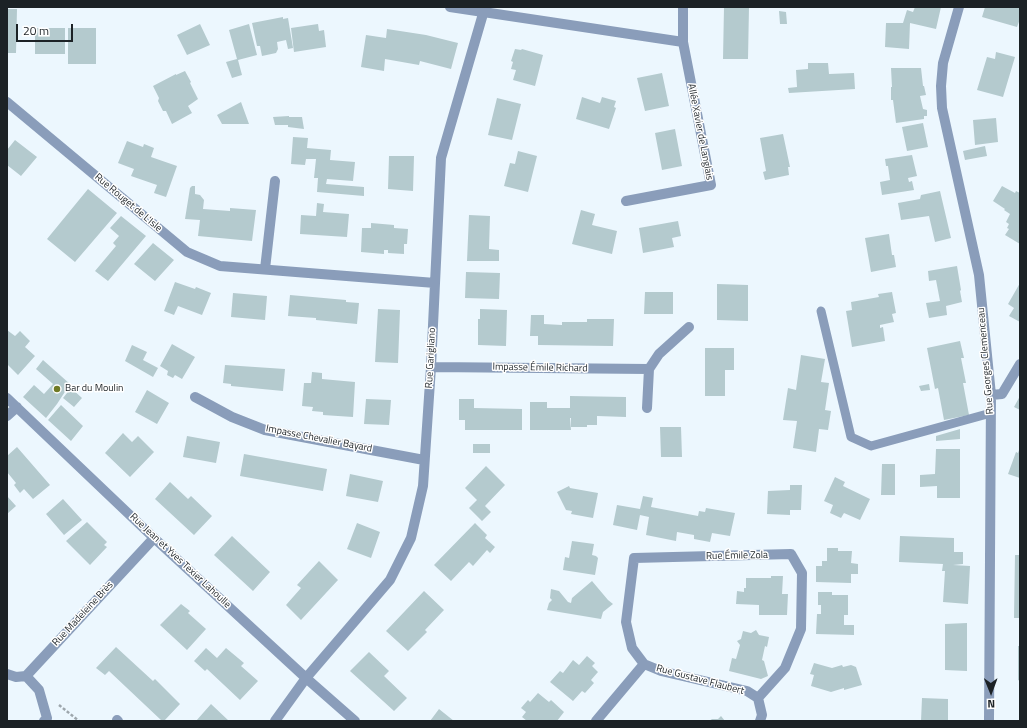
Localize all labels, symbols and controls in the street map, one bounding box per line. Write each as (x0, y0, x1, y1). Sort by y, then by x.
scale bar (18, 16, 75, 42)
text: 20 m (23, 21, 49, 40)
street label: Allée Xavier de Langlais (685, 83, 715, 181)
street label: Rue Rouget de L'Isle (92, 171, 164, 235)
street label: Rue Georges Clemenceau (975, 307, 997, 415)
street label: Rue Garigliano (423, 327, 439, 389)
street label: Impasse Émile Richard (492, 361, 588, 375)
place label: Bar du Moulin (65, 383, 123, 395)
marker: Bar du Moulin (52, 384, 62, 394)
street label: Impasse Chevalier Bayard (265, 423, 373, 455)
street label: Rue Jean et Yves Texier Lahoulle (127, 511, 233, 611)
street label: Rue Émile Zola (706, 549, 768, 563)
street label: Rue Madeleine Brès (50, 579, 116, 649)
street label: Rue Gustave Flaubert (655, 663, 745, 697)
north arrow (971, 672, 1011, 712)
text: N (987, 696, 995, 712)

